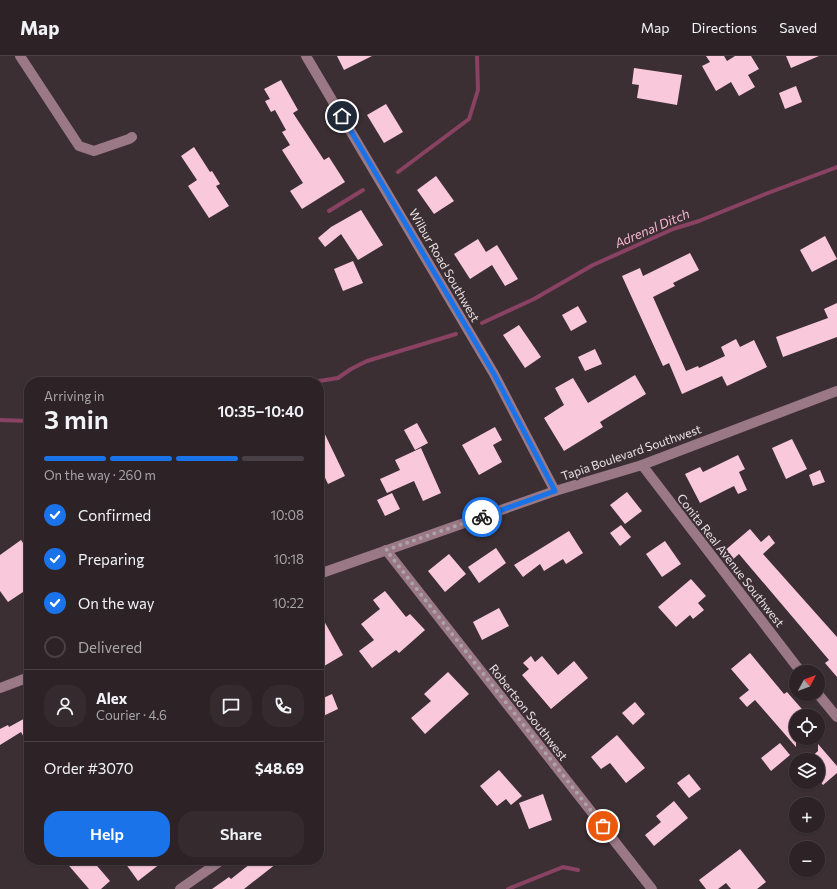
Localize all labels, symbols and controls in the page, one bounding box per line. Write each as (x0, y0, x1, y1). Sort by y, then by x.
text: Map (20, 16, 59, 39)
text: Map (641, 19, 670, 36)
text: Directions (692, 19, 757, 36)
text: Saved (779, 19, 817, 36)
pin (325, 99, 359, 133)
icon: home (331, 105, 353, 127)
water label: Adrenal Ditch (611, 205, 692, 251)
street label: Wilbur Road Southwest (407, 206, 483, 324)
text: Arriving in (44, 388, 104, 404)
text: 10:35–10:40 (218, 402, 304, 420)
text: 3 min (44, 403, 109, 434)
street label: Tapia Boulevard Southwest (559, 421, 703, 483)
text: On the way · 260 m (44, 467, 156, 483)
street label: Conita Real Avenue Southwest (675, 491, 787, 630)
courier (462, 497, 502, 537)
icon: check (44, 504, 66, 526)
text: Confirmed (78, 506, 151, 524)
icon: bike (471, 506, 493, 528)
text: 10:08 (271, 507, 304, 523)
icon: check (44, 548, 66, 570)
text: Preparing (78, 550, 144, 568)
text: 10:18 (273, 551, 304, 567)
icon: check (44, 592, 66, 614)
text: On the way (78, 594, 155, 612)
text: 10:22 (272, 595, 304, 611)
text: Delivered (78, 638, 142, 656)
street label: Robertson Southwest (487, 661, 571, 763)
north arrow (789, 665, 825, 701)
map controls (789, 665, 825, 877)
button: person (44, 685, 86, 727)
button: chat (210, 685, 252, 727)
button: phone (262, 685, 304, 727)
text: Alex (96, 689, 127, 707)
text: Courier · 4.6 (96, 707, 167, 723)
button: locate (789, 709, 825, 745)
button: layers (789, 753, 825, 789)
text: Order #3070 (44, 759, 134, 777)
text: $48.69 (255, 759, 304, 777)
button: + (789, 797, 825, 833)
pin (586, 809, 620, 843)
button: Help (44, 811, 170, 857)
button: Share (178, 811, 304, 857)
icon: bag (592, 815, 614, 837)
button: − (789, 841, 825, 877)

